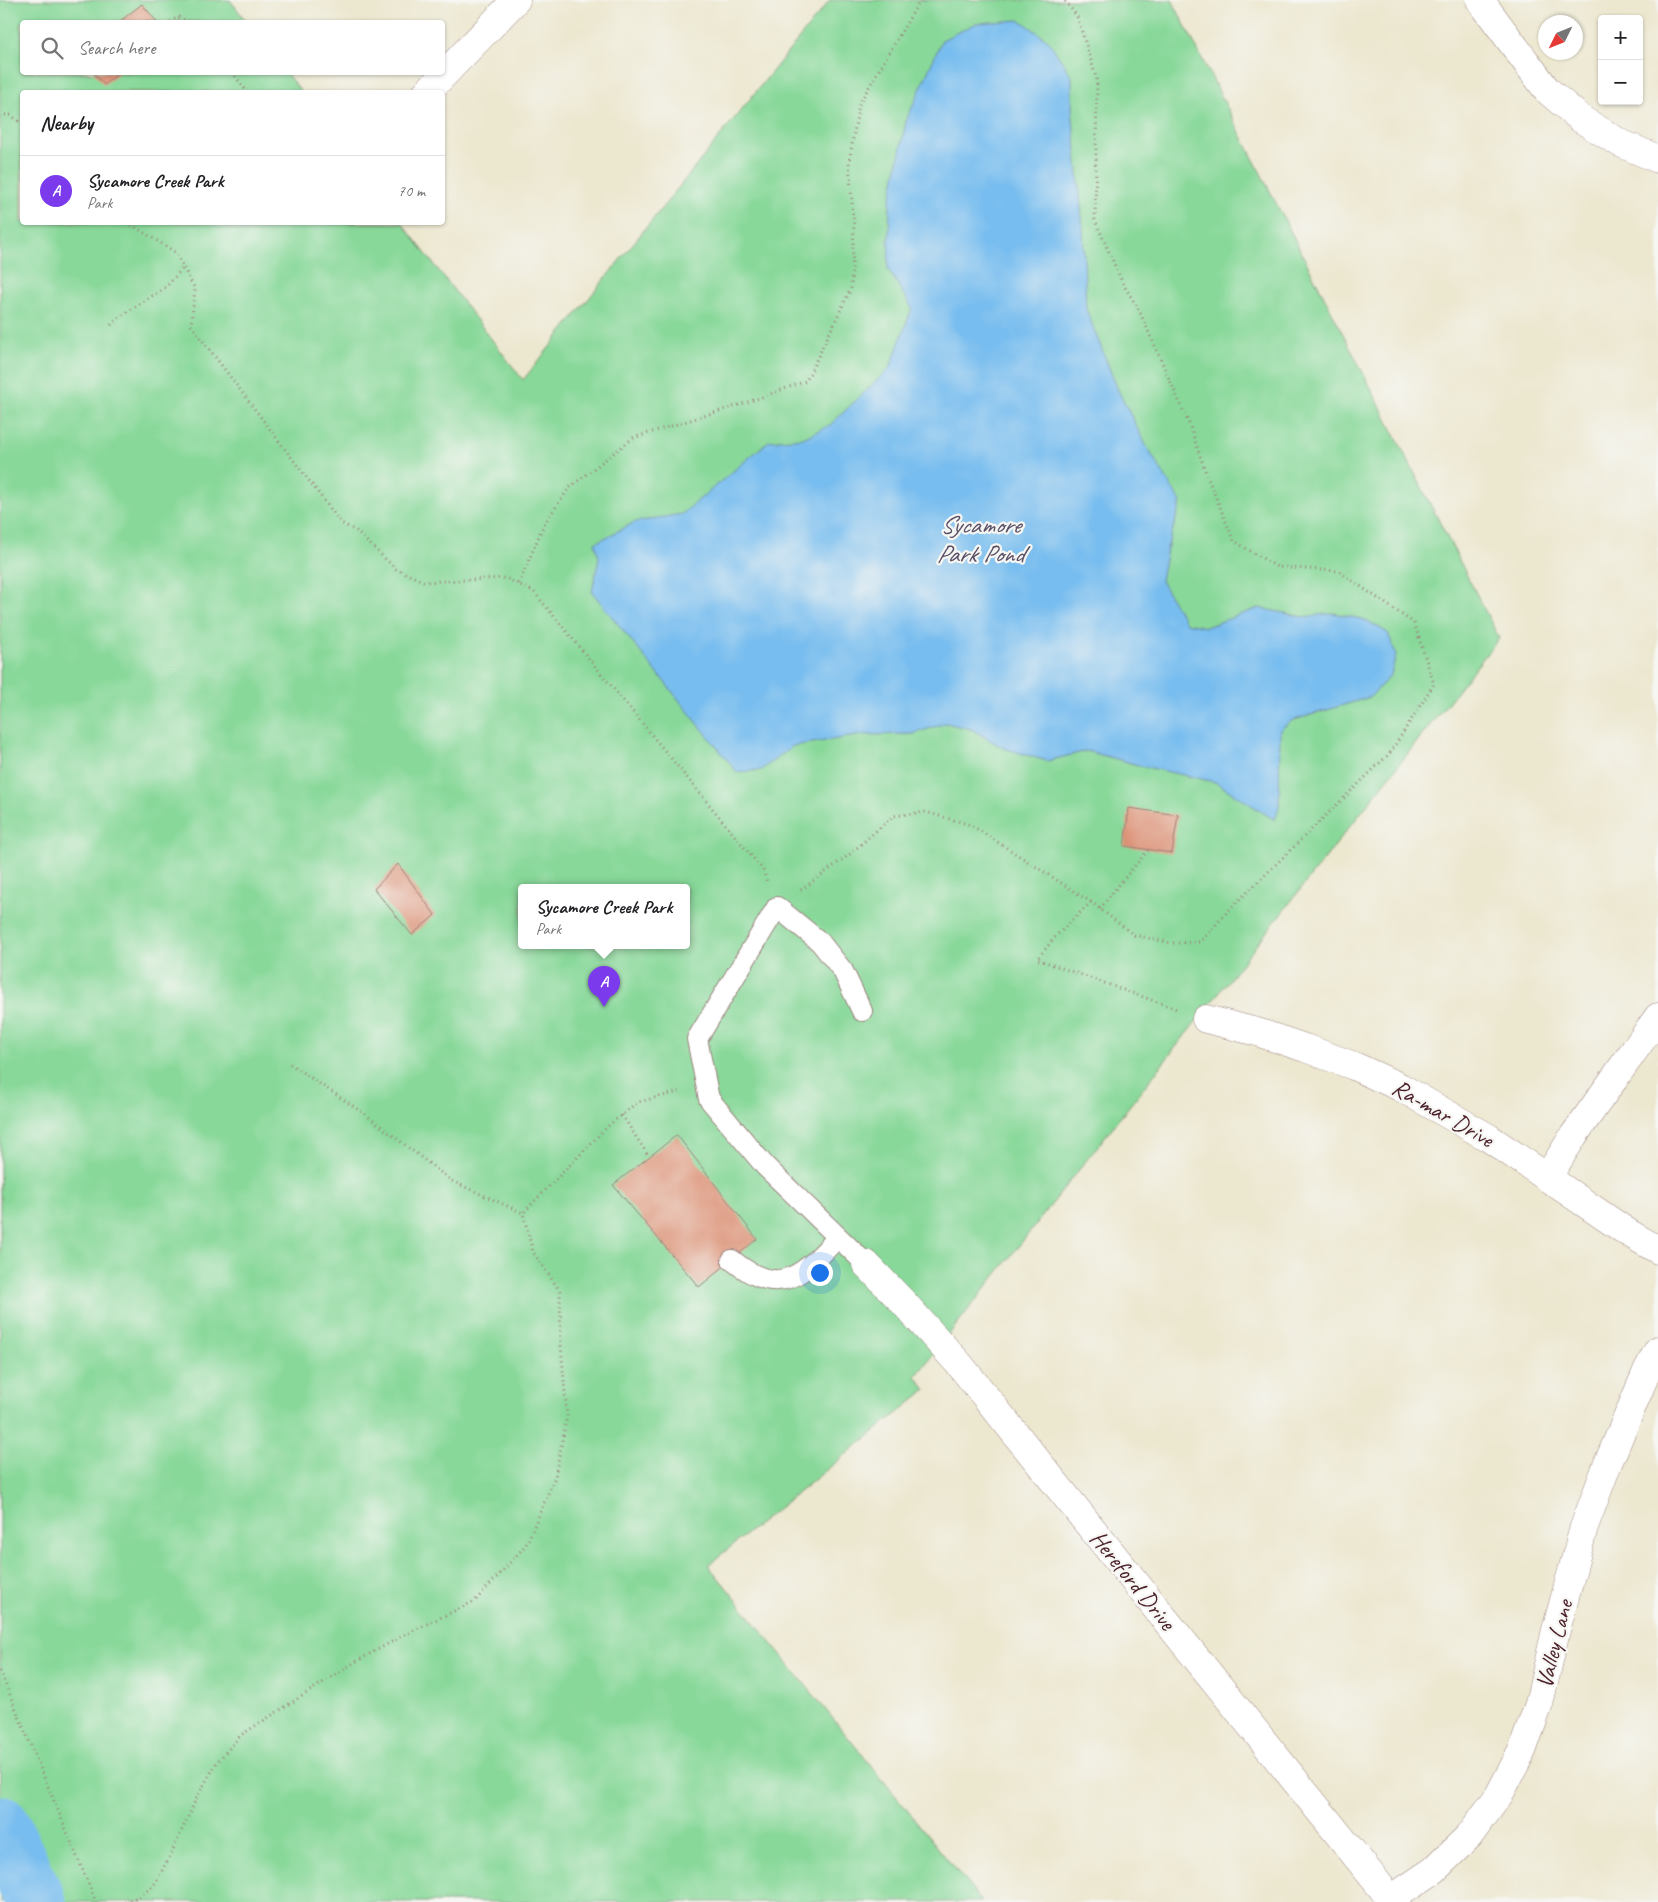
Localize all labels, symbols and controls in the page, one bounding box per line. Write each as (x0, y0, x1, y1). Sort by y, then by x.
north arrow (1538, 15, 1583, 60)
map controls (1598, 15, 1643, 105)
button: + (1598, 15, 1643, 60)
search box (20, 20, 445, 75)
icon: search (38, 34, 66, 62)
text: Search here (78, 36, 155, 60)
button: − (1598, 60, 1643, 105)
text: Nearby (40, 110, 93, 136)
text: Sycamore Creek Park (87, 169, 224, 193)
text: A (52, 181, 60, 201)
text: 70 m (398, 181, 425, 201)
text: Park (87, 193, 112, 213)
water label: Sycamore Park Pond (937, 509, 1031, 570)
popup (518, 884, 690, 949)
text: Sycamore Creek Park (536, 895, 672, 919)
text: Park (536, 919, 561, 939)
pin: A (588, 966, 620, 1007)
street label: Ra-mar Drive (1387, 1072, 1501, 1155)
your location (807, 1260, 833, 1286)
street label: Hereford Drive (1084, 1524, 1184, 1638)
street label: Valley Lane (1529, 1595, 1580, 1691)

